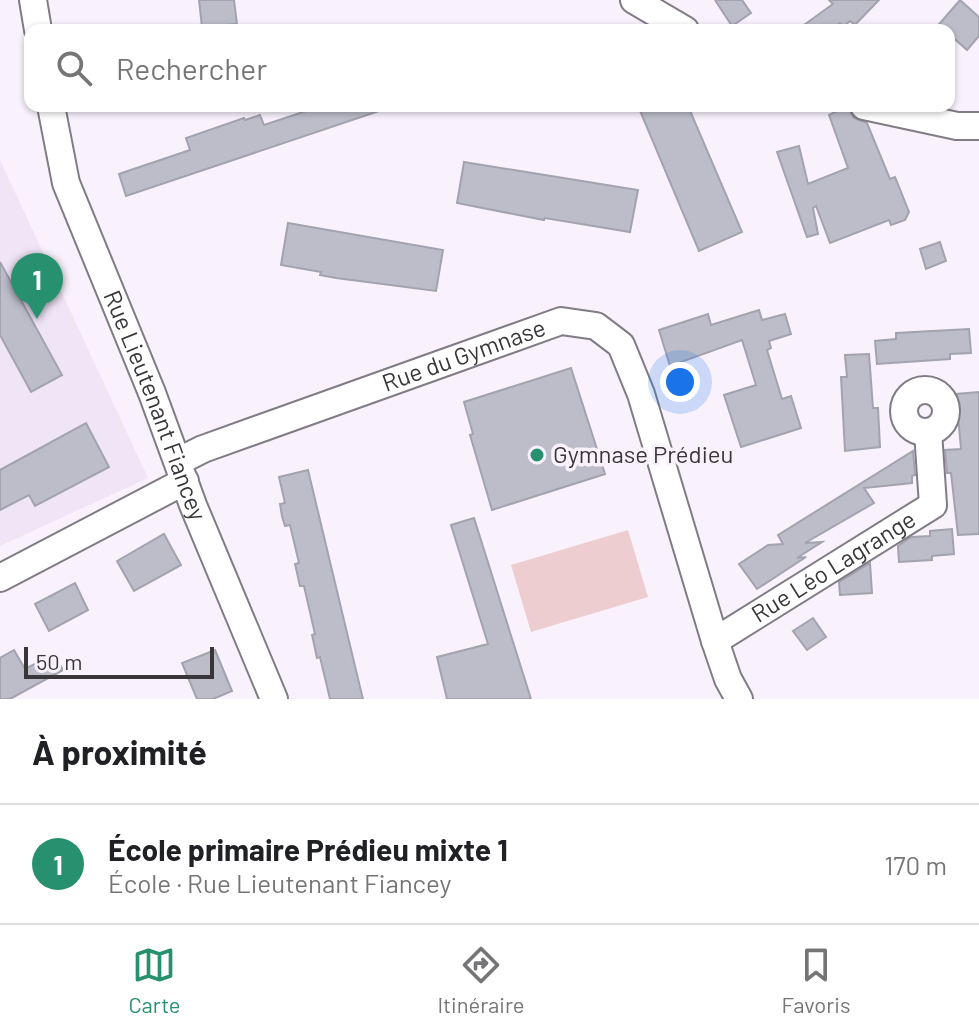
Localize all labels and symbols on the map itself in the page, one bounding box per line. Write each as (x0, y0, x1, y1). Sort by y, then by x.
pin: 1 (11, 253, 63, 319)
street label: Rue Lieutenant Fiancey (98, 286, 214, 524)
street label: Rue du Gymnase (378, 312, 549, 397)
your location (660, 362, 700, 402)
place label: Gymnase Prédieu (553, 439, 733, 468)
marker: Gymnase Prédieu (528, 446, 546, 464)
street label: Rue Léo Lagrange (746, 504, 920, 628)
scale bar (24, 643, 214, 679)

